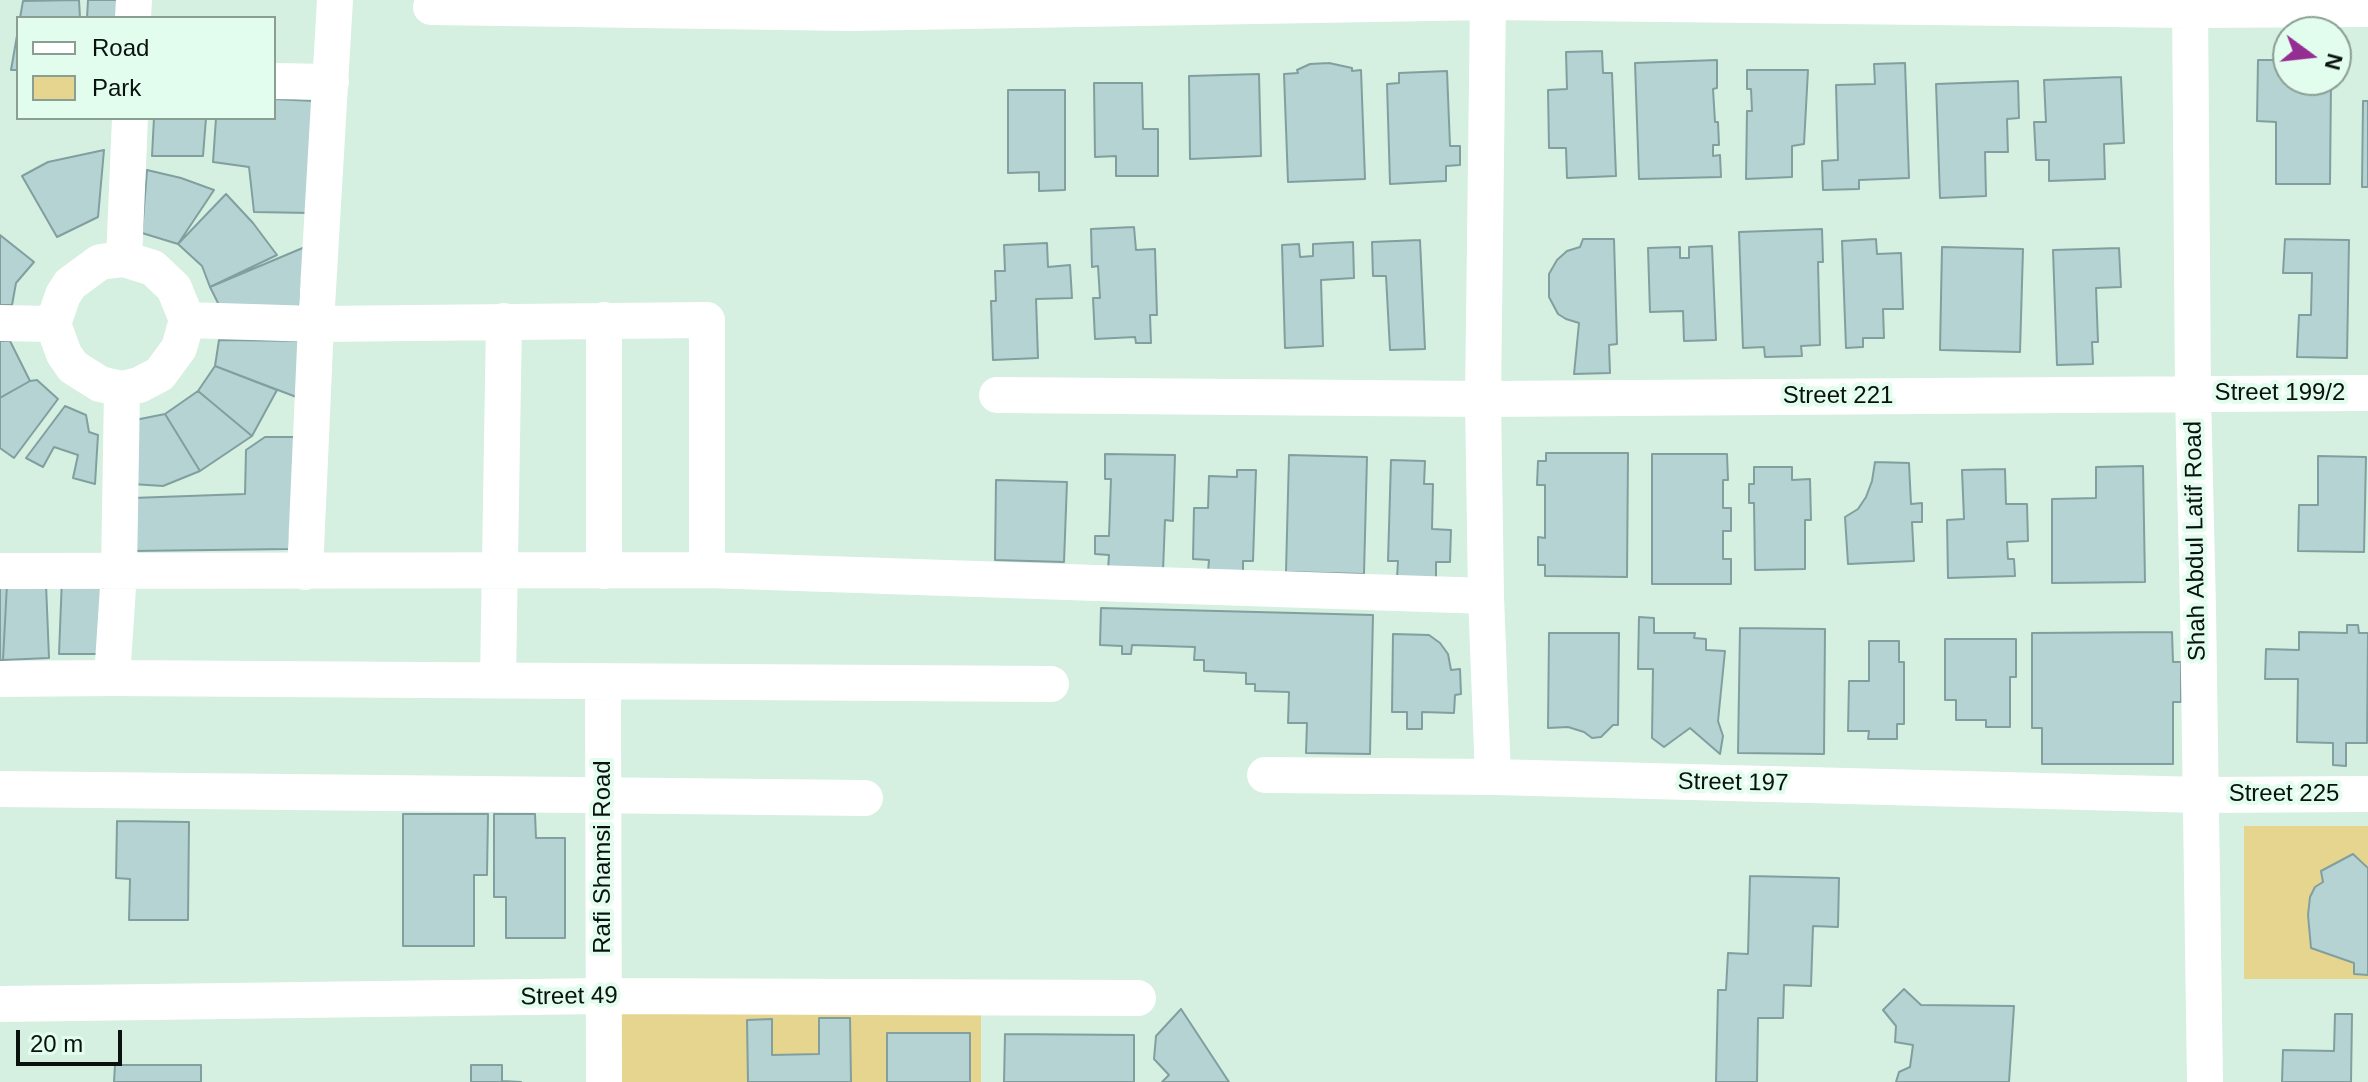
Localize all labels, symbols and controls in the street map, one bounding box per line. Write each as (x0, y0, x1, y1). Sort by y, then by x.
legend (16, 16, 276, 120)
north arrow (2272, 16, 2352, 96)
text: Road (92, 34, 149, 61)
text: N (2320, 51, 2348, 73)
text: Park (92, 74, 141, 101)
street label: Street 199/2 (2215, 379, 2345, 407)
street label: Street 221 (1783, 382, 1893, 410)
street label: Shah Abdul Latif Road (2180, 421, 2212, 661)
street label: Rafi Shamsi Road (589, 760, 617, 954)
street label: Street 197 (1677, 768, 1789, 798)
street label: Street 225 (2229, 780, 2339, 808)
street label: Street 49 (520, 982, 618, 1012)
scale bar (20, 1014, 126, 1064)
text: 20 m (30, 1030, 83, 1057)

